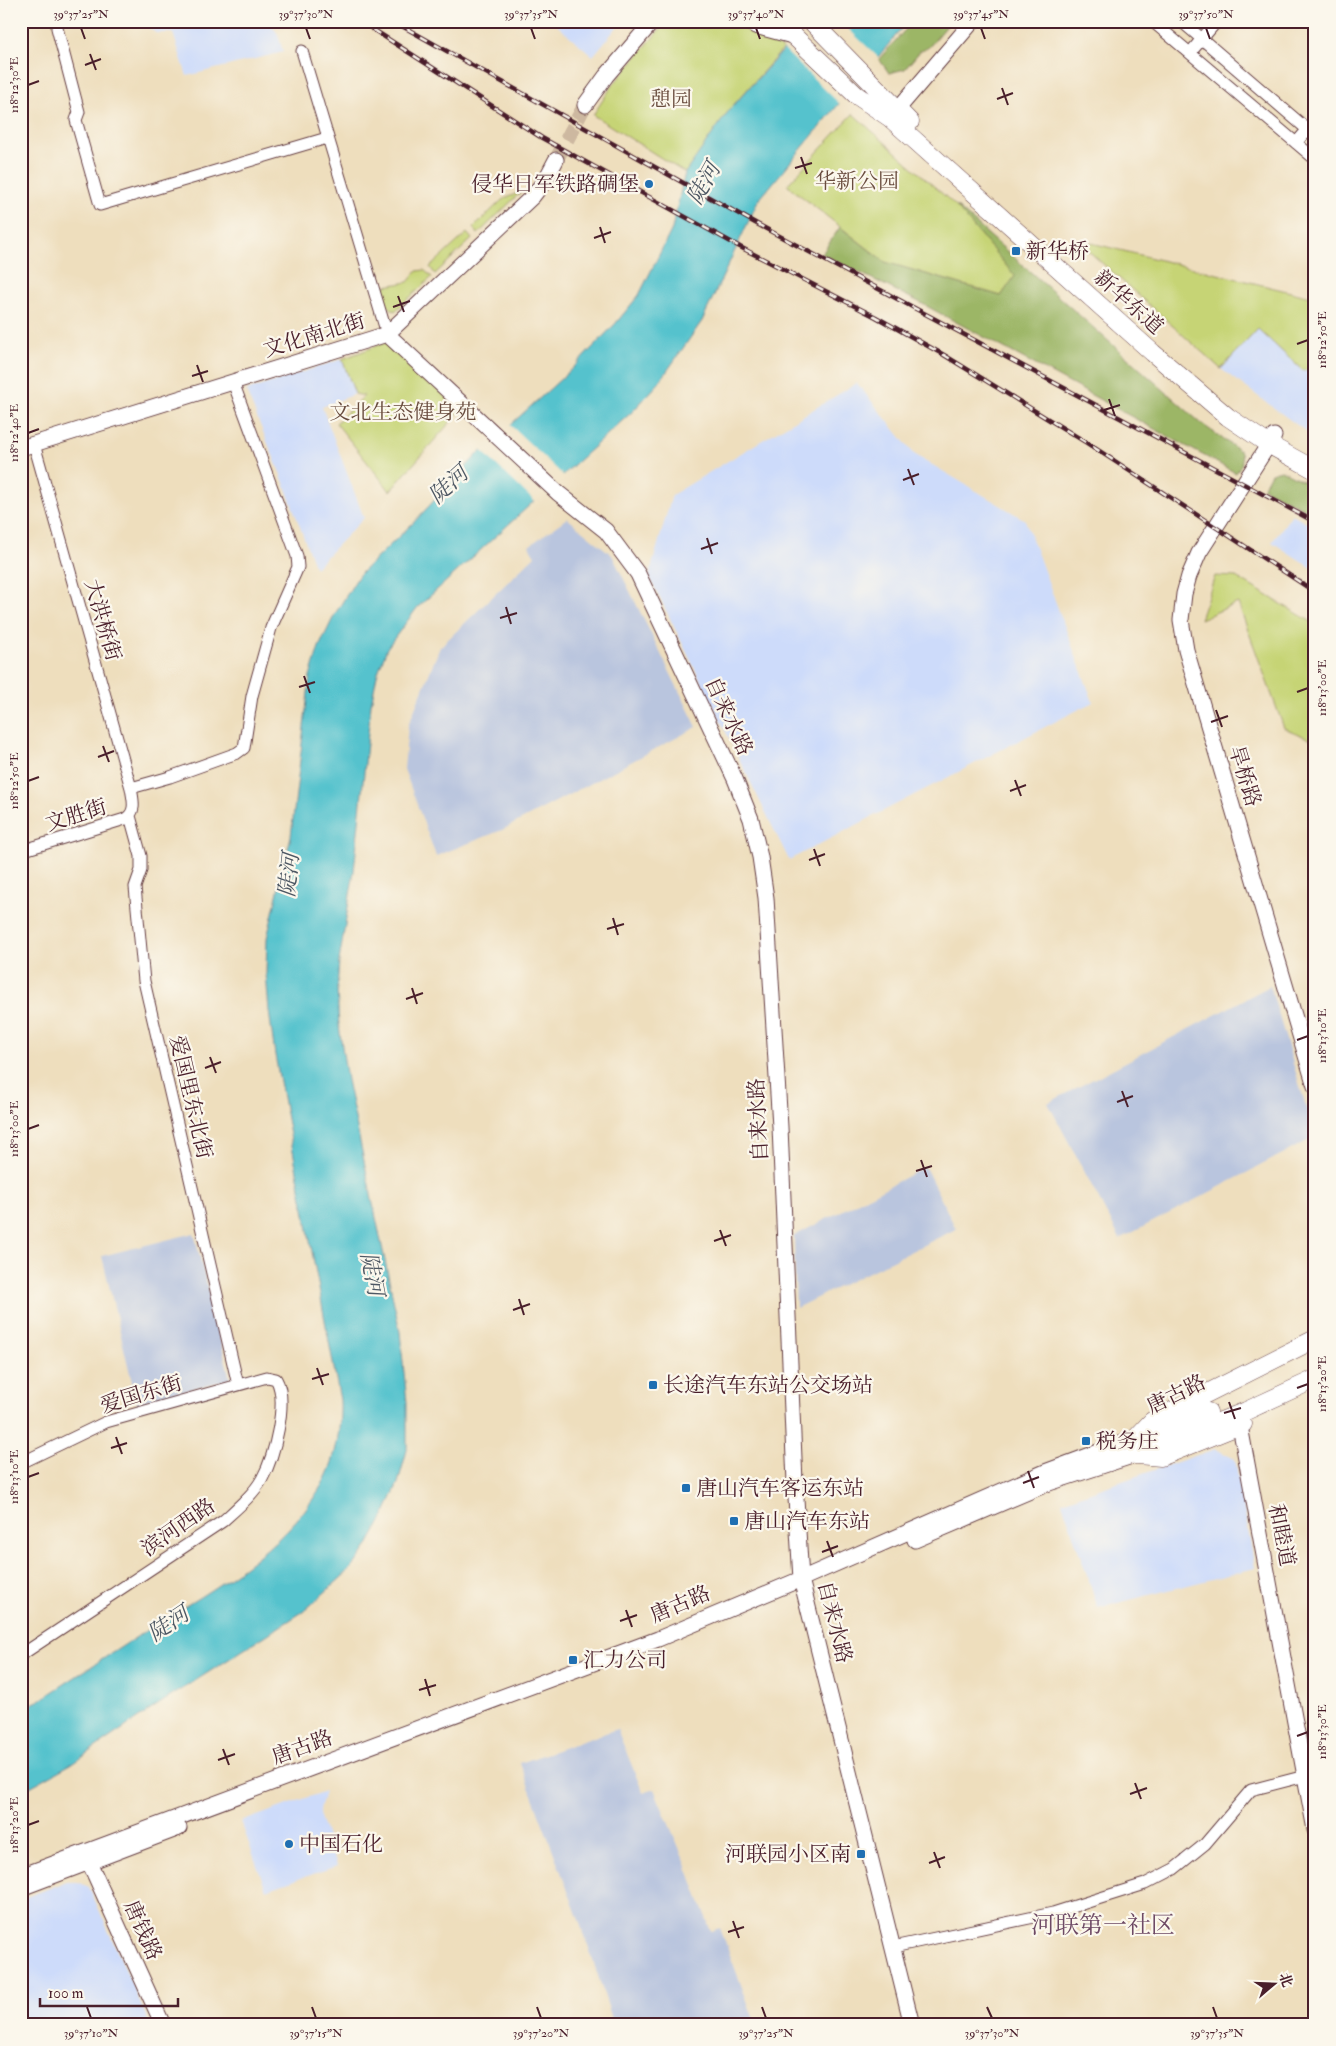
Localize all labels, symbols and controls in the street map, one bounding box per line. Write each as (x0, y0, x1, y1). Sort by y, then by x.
text: 39°37'25"N (53, 7, 109, 22)
text: 39°37'30"N (279, 7, 334, 22)
text: 39°37'35"N (504, 7, 558, 22)
text: 39°37'40"N (728, 7, 785, 22)
text: 39°37'45"N (953, 7, 1009, 22)
text: 39°37'50"N (1178, 7, 1234, 22)
text: 118°12'30"E (7, 56, 22, 113)
park label: 憩园 (650, 86, 692, 113)
water label: 陡河 (681, 154, 729, 210)
park label: 华新公园 (815, 168, 899, 195)
place label: 侵华日军铁路碉堡 (471, 171, 639, 198)
marker: 侵华日军铁路碉堡 (643, 178, 655, 190)
place label: 新华桥 (1026, 238, 1089, 265)
marker: 新华桥 (1010, 245, 1022, 257)
street label: 新华东道 (1088, 264, 1169, 341)
street label: 文化南北街 (260, 307, 368, 364)
text: 118°12'50"E (1315, 311, 1330, 369)
park label: 文北生态健身苑 (330, 399, 477, 426)
text: 118°12'40"E (7, 403, 22, 462)
water label: 陡河 (423, 457, 477, 510)
street label: 大洪桥街 (78, 576, 127, 664)
text: 118°13'00"E (1315, 659, 1330, 716)
street label: 自来水路 (699, 672, 759, 760)
street label: 旱桥路 (1222, 742, 1267, 810)
text: 118°12'50"E (7, 752, 22, 810)
street label: 文胜街 (42, 793, 110, 838)
water label: 陡河 (273, 848, 306, 898)
text: 118°13'10"E (1315, 1008, 1330, 1063)
street label: 爱国里东北街 (163, 1033, 218, 1162)
street label: 自来水路 (743, 1077, 774, 1163)
text: 118°13'00"E (7, 1100, 22, 1157)
water label: 陡河 (354, 1250, 391, 1302)
text: 118°13'20"E (1315, 1355, 1330, 1412)
street label: 爱国东街 (97, 1369, 185, 1420)
street label: 唐古路 (1142, 1369, 1210, 1420)
place label: 长途汽车东站公交场站 (663, 1372, 873, 1399)
marker: 长途汽车东站公交场站 (647, 1379, 659, 1391)
place label: 税务庄 (1096, 1428, 1159, 1455)
marker: 税务庄 (1080, 1435, 1092, 1447)
text: 118°13'10"E (7, 1449, 22, 1504)
place label: 唐山汽车客运东站 (696, 1475, 864, 1502)
marker: 唐山汽车客运东站 (680, 1482, 692, 1494)
street label: 滨河西路 (136, 1492, 220, 1563)
street label: 和睦道 (1262, 1502, 1301, 1569)
place label: 唐山汽车东站 (744, 1508, 870, 1535)
marker: 唐山汽车东站 (728, 1515, 740, 1527)
street label: 自来水路 (811, 1578, 858, 1666)
street label: 唐古路 (646, 1580, 714, 1629)
water label: 陡河 (142, 1598, 198, 1648)
place label: 汇力公司 (583, 1647, 667, 1674)
marker: 汇力公司 (567, 1654, 579, 1666)
text: 118°13'30"E (1315, 1704, 1330, 1760)
street label: 唐古路 (268, 1724, 336, 1771)
text: 118°13'20"E (7, 1796, 22, 1853)
place label: 中国石化 (299, 1831, 383, 1858)
marker: 中国石化 (283, 1838, 295, 1850)
place label: 河联园小区南 (725, 1841, 851, 1868)
marker: 河联园小区南 (855, 1848, 867, 1860)
street label: 唐钱路 (117, 1896, 168, 1964)
district label: 河联第一社区 (1031, 1910, 1175, 1941)
north arrow (1248, 1958, 1298, 2008)
text: 北 (1276, 1971, 1296, 1989)
scale bar (40, 1976, 178, 2008)
text: 100 m (48, 1984, 84, 2003)
text: 39°37'10"N (64, 2026, 119, 2041)
text: 39°37'15"N (289, 2026, 343, 2041)
text: 39°37'20"N (513, 2026, 569, 2041)
text: 39°37'25"N (738, 2026, 794, 2041)
text: 39°37'30"N (965, 2026, 1020, 2041)
text: 39°37'35"N (1190, 2026, 1244, 2041)

